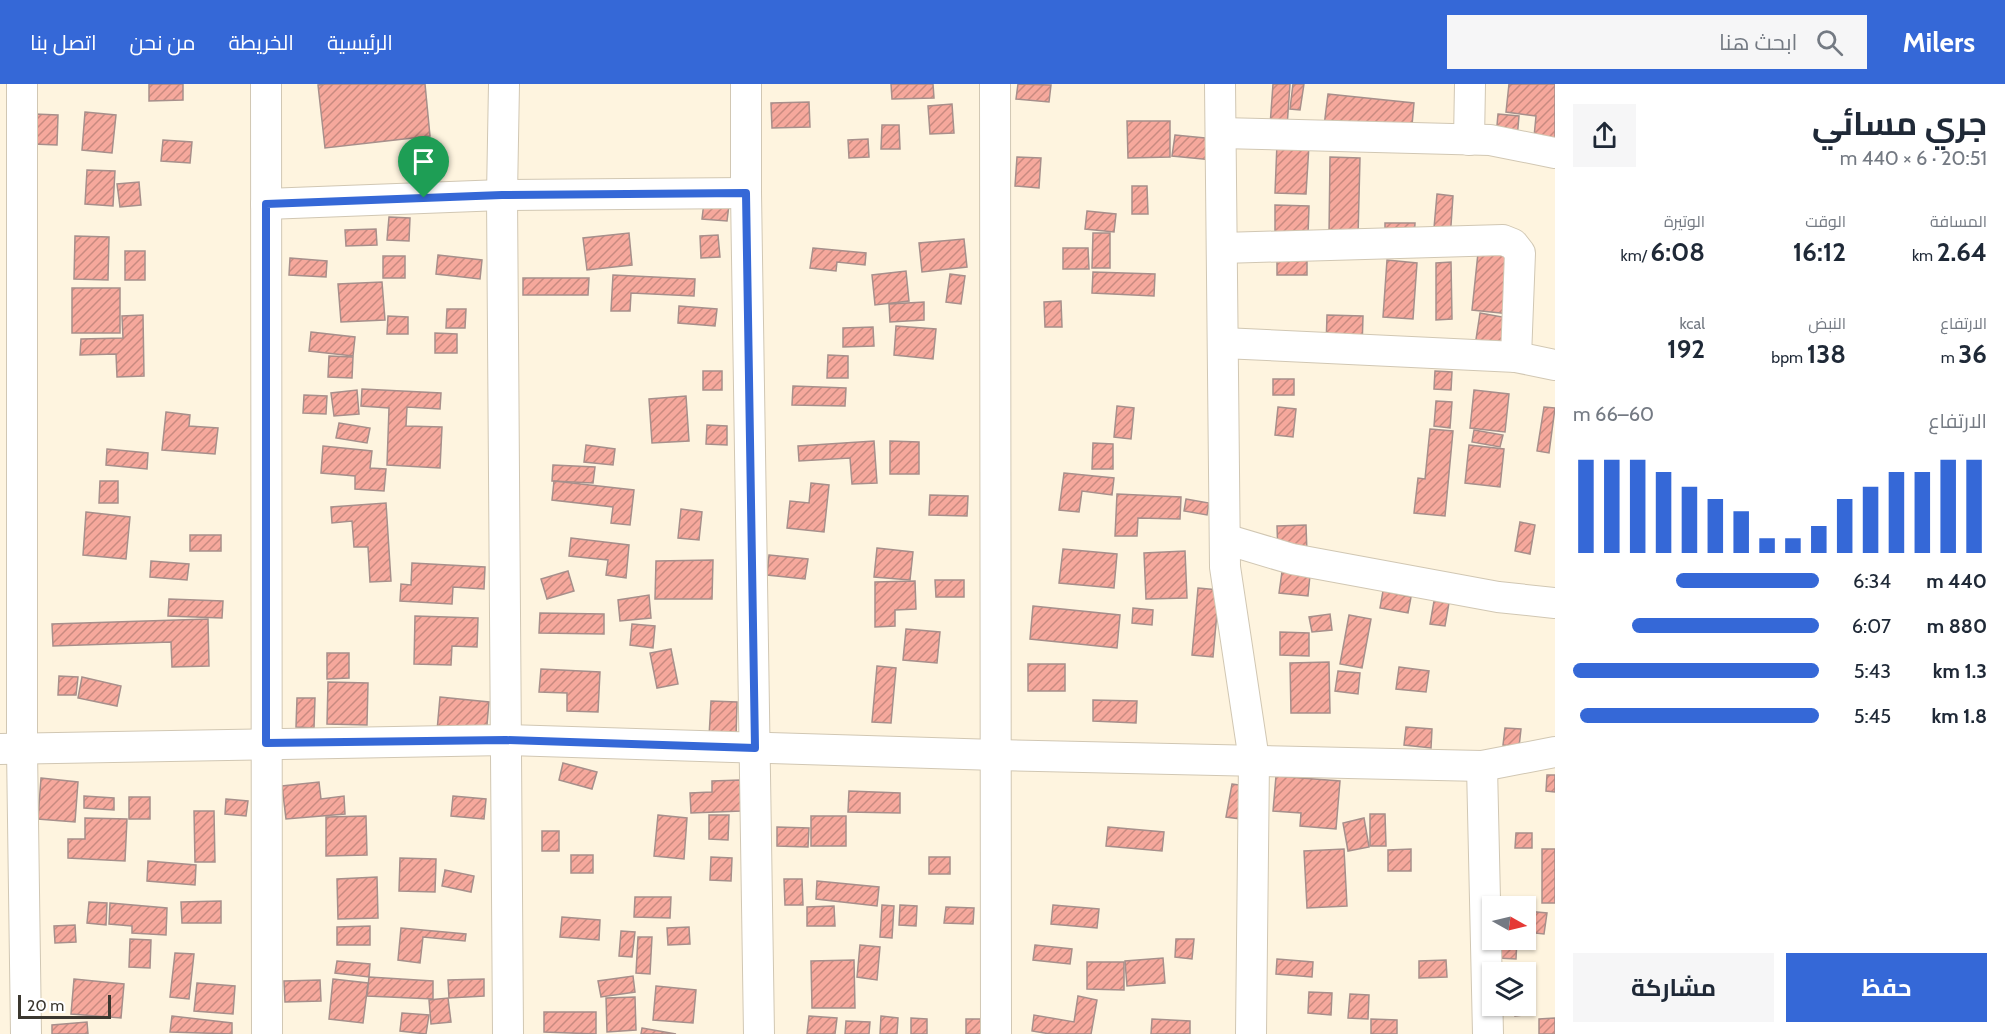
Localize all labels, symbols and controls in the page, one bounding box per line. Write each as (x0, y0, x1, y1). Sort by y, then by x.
search box (1447, 15, 1867, 69)
text: Milers (1903, 25, 1975, 59)
icon: search (1813, 26, 1846, 59)
text: ابحث هنا (1719, 29, 1798, 56)
text: اتصل بنا (30, 30, 97, 55)
text: من نحن (130, 30, 195, 55)
text: الخريطة (228, 30, 294, 55)
text: الرئيسية (327, 30, 393, 55)
text: جري مسائي (1812, 103, 1987, 143)
button: share (1573, 104, 1636, 167)
pin (398, 136, 449, 198)
icon: arrive (407, 145, 440, 178)
text: 20:51 · 6 × 440 m (1840, 146, 1987, 170)
text: الوتيرة (1664, 212, 1705, 231)
text: الوقت (1805, 212, 1846, 231)
text: المسافة (1930, 212, 1987, 231)
text: 6:08 (1651, 236, 1705, 268)
text: 16:12 (1793, 236, 1846, 268)
text: 2.64 (1937, 236, 1987, 268)
text: /km (1621, 246, 1651, 265)
text: km (1912, 246, 1937, 265)
text: kcal (1679, 314, 1705, 333)
text: النبض (1808, 314, 1846, 333)
text: الارتفاع (1940, 314, 1987, 333)
text: 192 (1667, 333, 1705, 365)
text: 138 (1807, 338, 1846, 370)
text: 36 (1958, 338, 1987, 370)
text: bpm (1771, 348, 1807, 367)
text: m (1941, 348, 1958, 367)
text: 60–66 m (1573, 402, 1654, 426)
text: الارتفاع (1928, 409, 1987, 433)
text: 6:34 (1853, 569, 1891, 593)
text: 440 m (1926, 569, 1987, 593)
text: 6:07 (1852, 614, 1891, 638)
text: 880 m (1927, 614, 1987, 638)
text: 5:43 (1854, 659, 1891, 683)
text: 1.3 km (1933, 659, 1987, 683)
text: 5:45 (1854, 704, 1891, 728)
text: 1.8 km (1932, 704, 1987, 728)
north arrow (1482, 896, 1536, 950)
map controls (1482, 896, 1536, 1016)
button: مشاركة (1573, 953, 1774, 1022)
button: حفظ (1786, 953, 1987, 1022)
button: layers (1482, 962, 1536, 1016)
scale bar (18, 992, 111, 1020)
text: 20 m (27, 996, 64, 1015)

